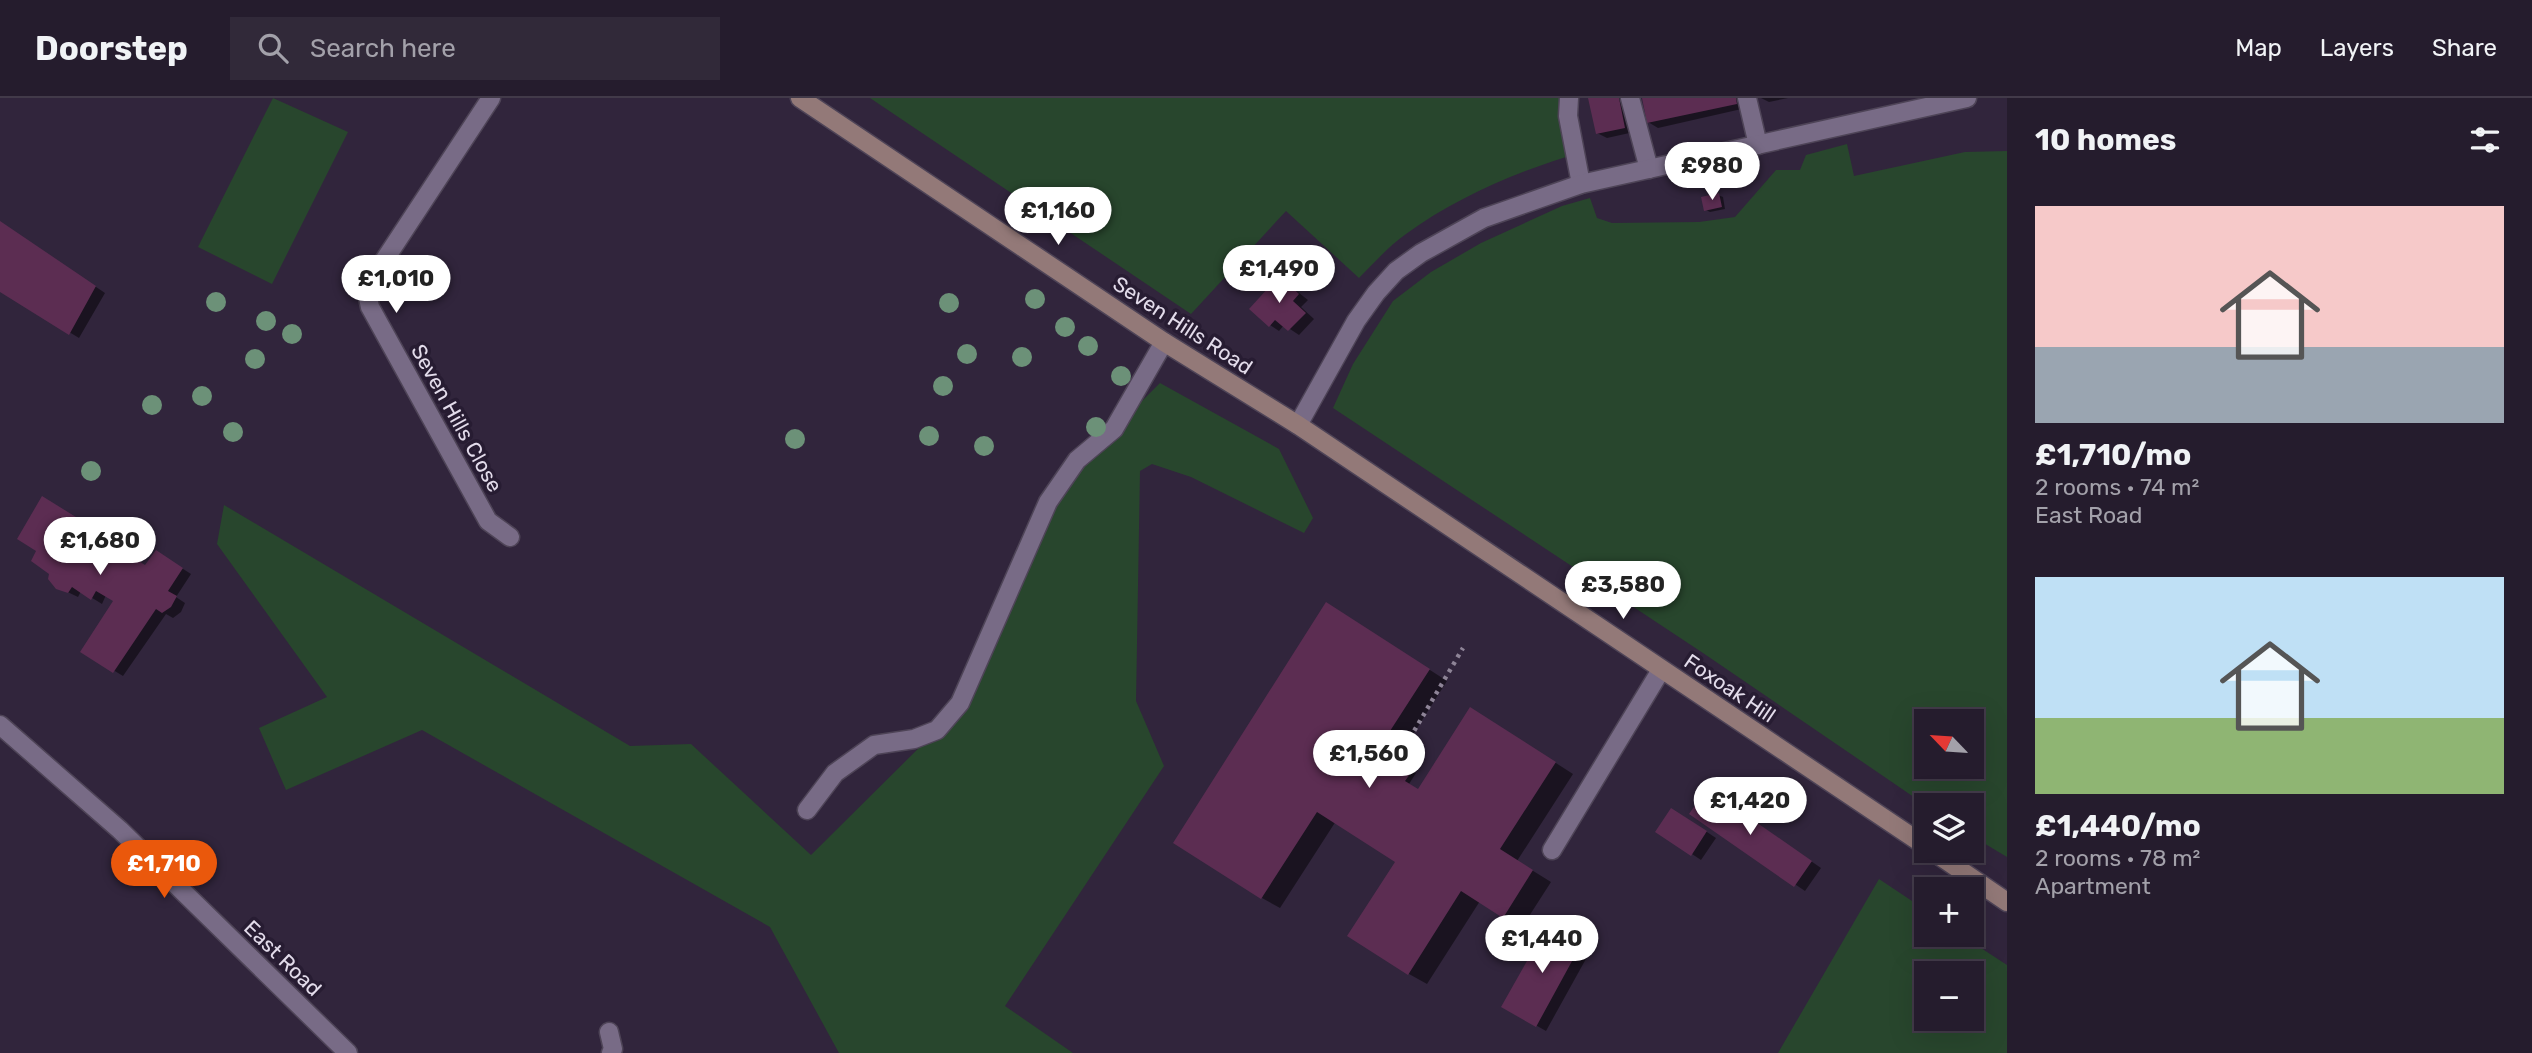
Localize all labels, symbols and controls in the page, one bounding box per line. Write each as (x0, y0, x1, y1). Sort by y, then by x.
search box (230, 17, 720, 80)
text: Doorstep (35, 29, 188, 68)
icon: search (254, 29, 292, 67)
text: Search here (310, 33, 456, 64)
text: Map (2235, 34, 2282, 62)
text: Layers (2320, 34, 2394, 62)
text: Share (2432, 34, 2497, 62)
icon: filters (2466, 121, 2504, 159)
text: 10 homes (2035, 122, 2176, 158)
pin: £980 (1671, 142, 1753, 202)
text: £980 (1681, 151, 1743, 179)
pin: £1,160 (1001, 188, 1115, 247)
text: £1,160 (1021, 196, 1095, 224)
pin: £1,490 (1222, 246, 1336, 305)
icon: home (2207, 252, 2333, 378)
text: £1,490 (1239, 254, 1319, 282)
pin: £1,010 (339, 256, 453, 315)
text: £1,010 (358, 264, 434, 292)
street label: Seven Hills Road (1109, 271, 1257, 379)
street label: Seven Hills Close (406, 340, 508, 496)
text: £1,710/mo (2035, 437, 2191, 473)
text: 2 rooms · 74 m² (2035, 473, 2199, 501)
text: East Road (2035, 501, 2142, 529)
pin: £1,680 (43, 518, 157, 577)
text: £1,680 (60, 526, 140, 554)
pin: £3,580 (1566, 561, 1680, 621)
text: £3,580 (1581, 570, 1665, 598)
icon: home (2207, 623, 2333, 749)
street label: Foxoak Hill (1680, 648, 1780, 728)
north arrow (1914, 709, 1984, 779)
map controls (1914, 709, 1984, 1031)
pin: £1,560 (1312, 730, 1426, 790)
text: £1,560 (1329, 739, 1409, 767)
pin: £1,420 (1693, 778, 1807, 837)
text: £1,420 (1710, 786, 1790, 814)
button: layers (1914, 793, 1984, 863)
text: £1,440/mo (2035, 808, 2201, 844)
pin: £1,710 (107, 840, 221, 900)
text: 2 rooms · 78 m² (2035, 844, 2200, 872)
text: £1,710 (127, 849, 201, 877)
text: Apartment (2035, 872, 2151, 900)
button: + (1914, 877, 1984, 947)
street label: East Road (239, 915, 327, 1001)
pin: £1,440 (1485, 916, 1599, 975)
text: £1,440 (1501, 924, 1583, 952)
button: − (1914, 961, 1984, 1031)

